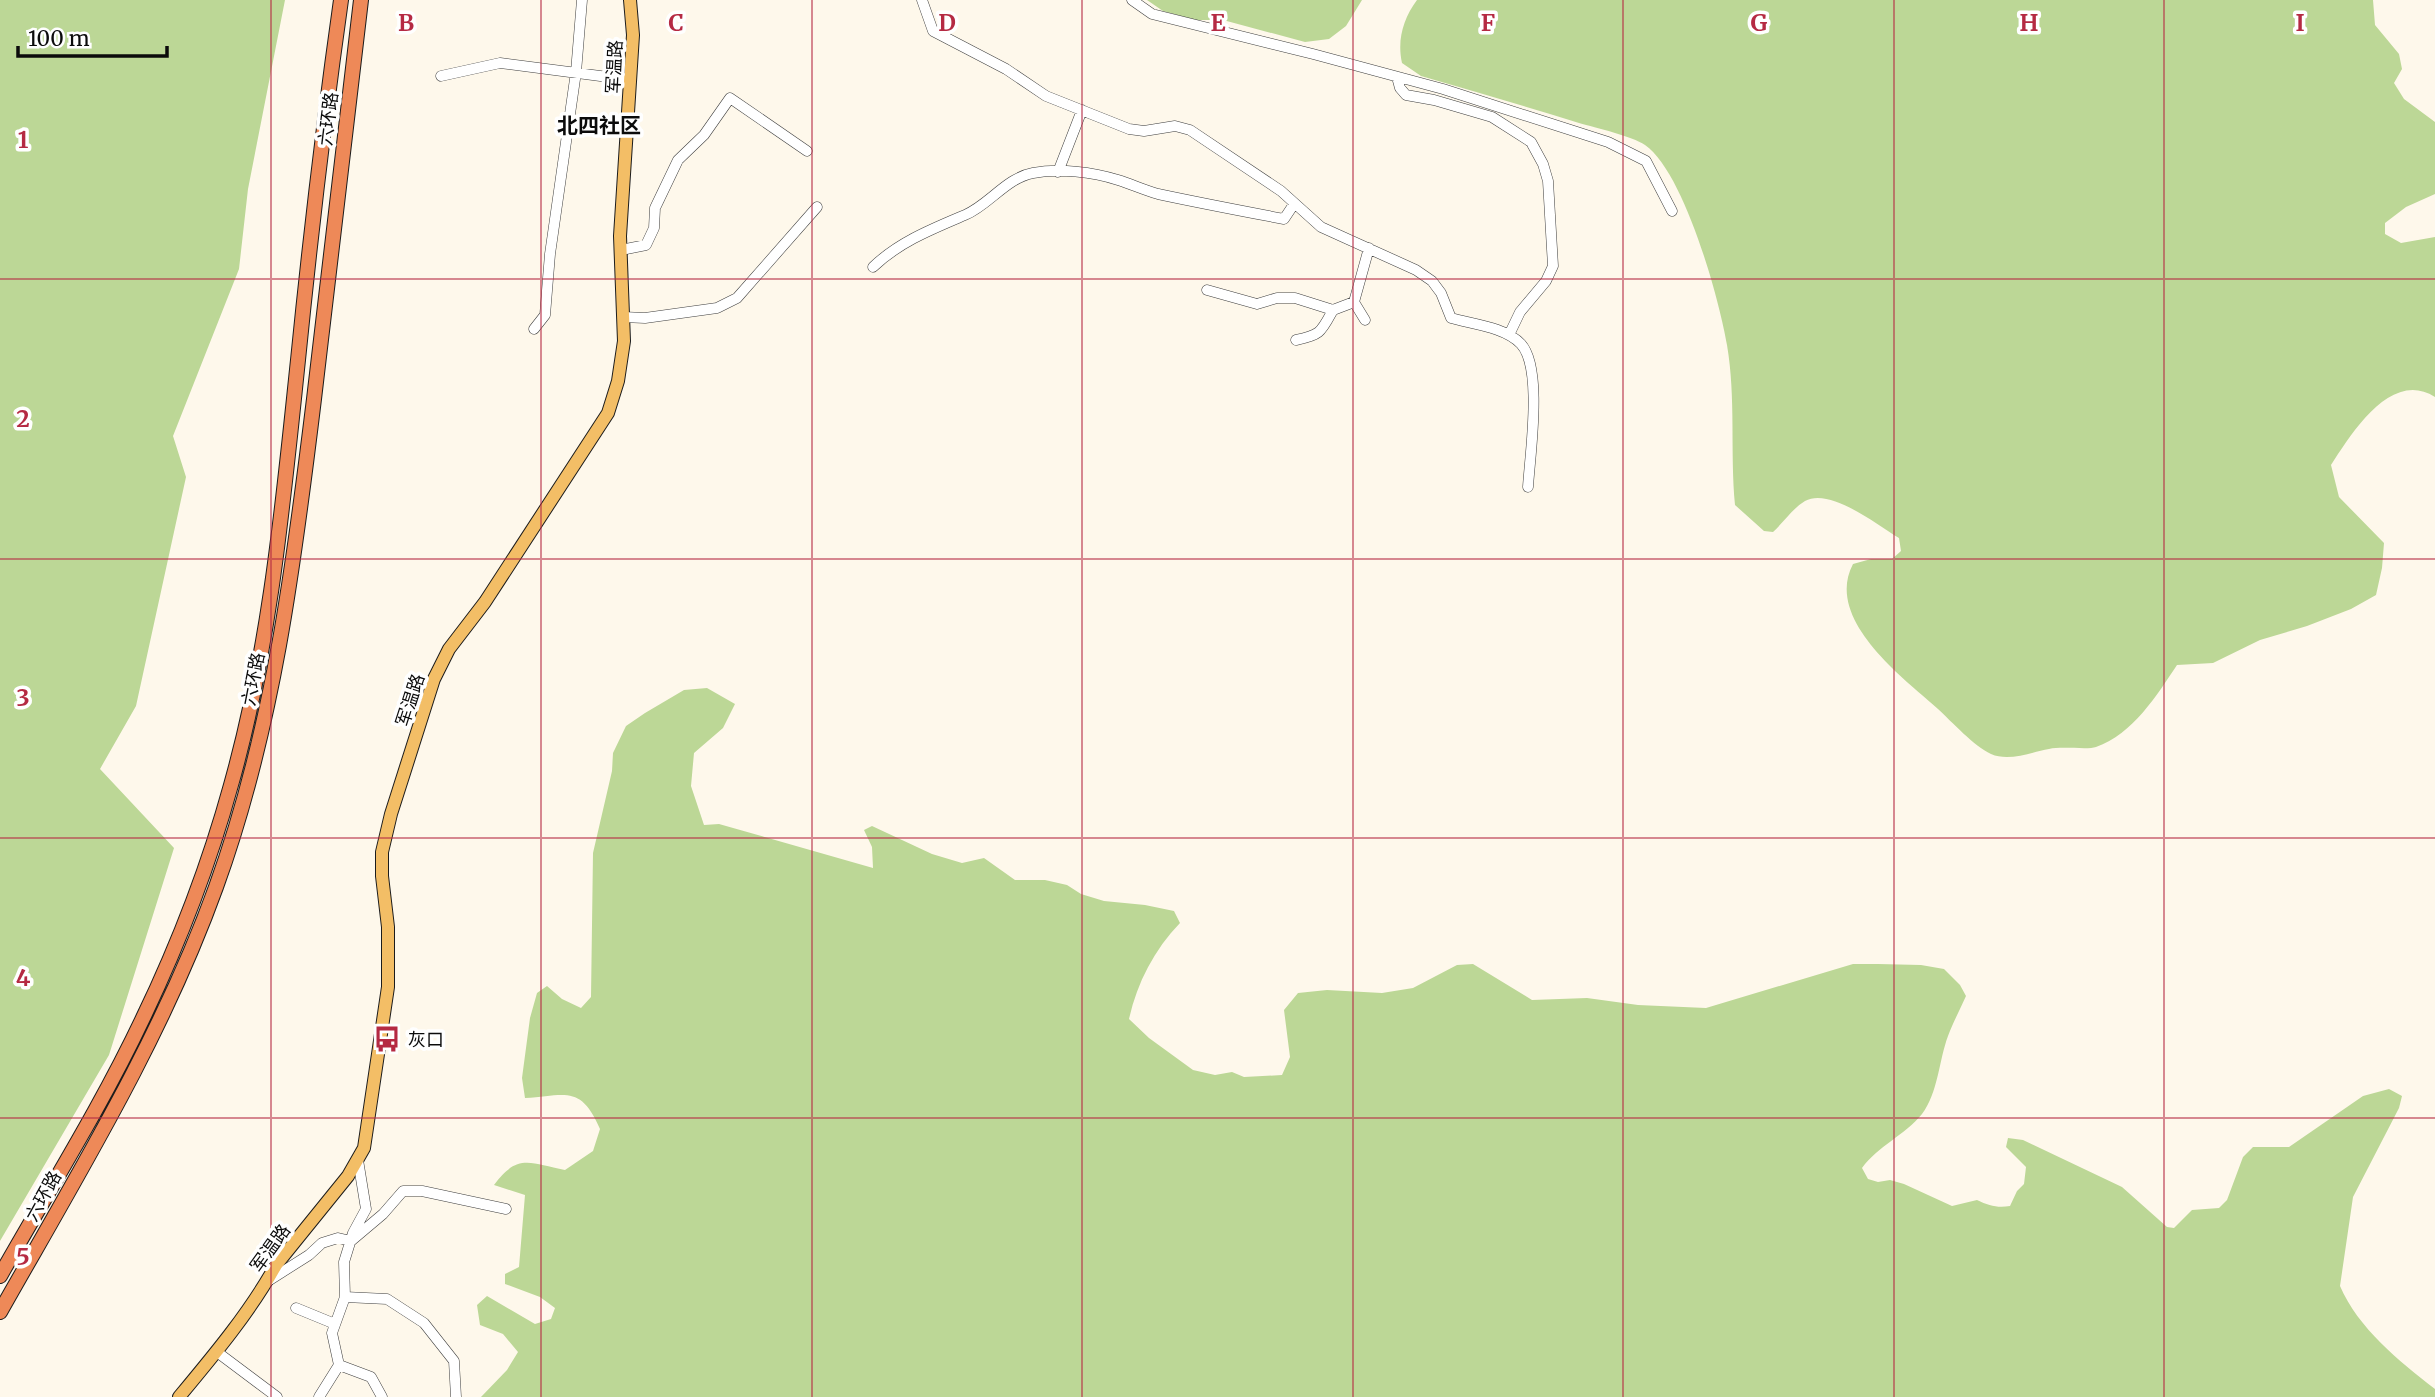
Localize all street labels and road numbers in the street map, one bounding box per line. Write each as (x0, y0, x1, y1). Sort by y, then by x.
street label: 军温路 (601, 39, 627, 95)
street label: 六环路 (313, 91, 343, 147)
street label: 六环路 (237, 650, 269, 708)
street label: 军温路 (391, 671, 429, 729)
street label: 六环路 (20, 1167, 66, 1225)
street label: 军温路 (245, 1219, 295, 1277)

